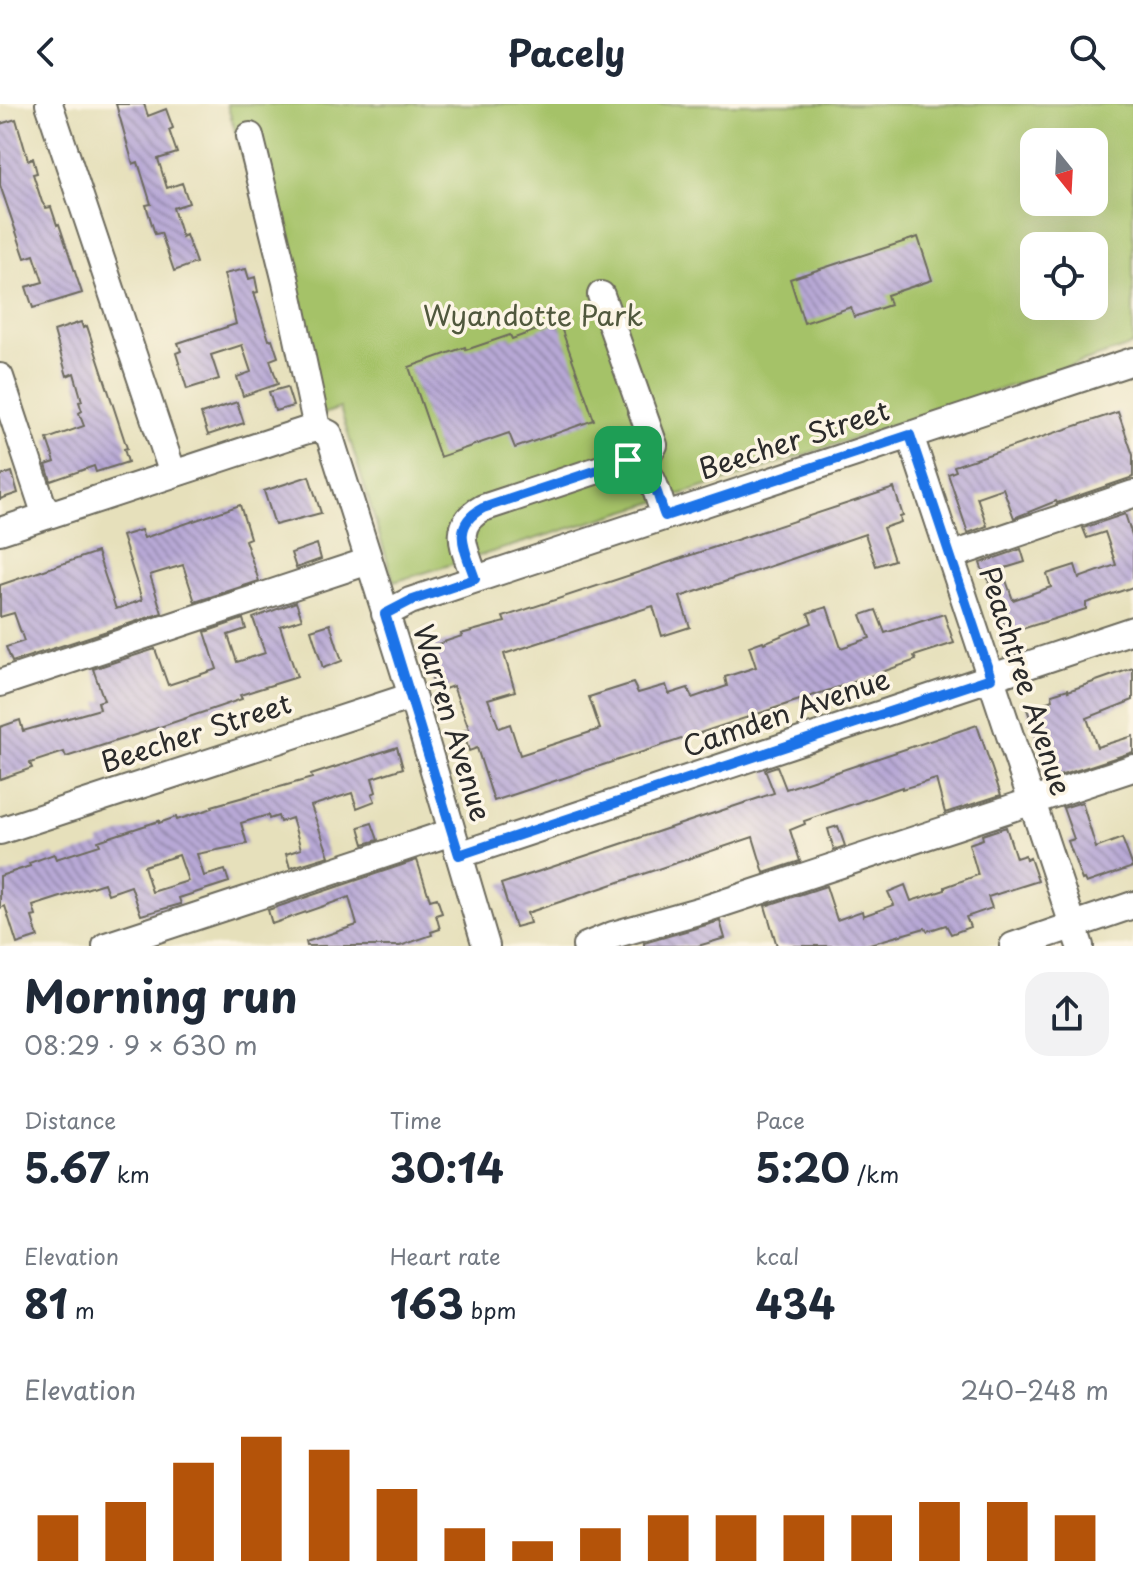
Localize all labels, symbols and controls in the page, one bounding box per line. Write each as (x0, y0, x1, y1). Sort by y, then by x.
text: Pacely (508, 25, 625, 79)
icon: back (24, 30, 68, 74)
icon: search (1065, 30, 1109, 74)
north arrow (1020, 128, 1108, 216)
map controls (1020, 128, 1108, 320)
button: locate (1020, 232, 1108, 320)
park label: Wyandotte Park (423, 293, 643, 336)
street label: Beecher Street (693, 388, 894, 490)
pin (594, 426, 662, 494)
icon: arrive (606, 438, 650, 482)
street label: Peachtree Avenue (969, 560, 1084, 801)
street label: Warren Avenue (403, 619, 504, 826)
street label: Camden Avenue (676, 656, 895, 767)
street label: Beecher Street (95, 681, 296, 783)
text: Morning run (24, 962, 298, 1028)
button: share (1025, 972, 1109, 1056)
text: 08:29 · 9 × 630 m (24, 1025, 258, 1064)
text: Distance (24, 1103, 116, 1136)
text: Time (390, 1103, 442, 1136)
text: Pace (755, 1103, 805, 1136)
text: 5.67 (24, 1136, 110, 1197)
text: 30:14 (390, 1136, 504, 1197)
text: 5:20 (755, 1136, 850, 1197)
text: km (110, 1157, 150, 1190)
text: /km (850, 1157, 899, 1190)
text: Elevation (24, 1239, 119, 1272)
text: Heart rate (390, 1239, 501, 1272)
text: kcal (755, 1239, 799, 1272)
text: 81 (24, 1272, 68, 1333)
text: 163 (390, 1272, 464, 1333)
text: 434 (755, 1272, 835, 1333)
text: m (68, 1293, 95, 1326)
text: bpm (464, 1293, 516, 1326)
text: Elevation (24, 1370, 136, 1409)
text: 240–248 m (960, 1370, 1109, 1409)

